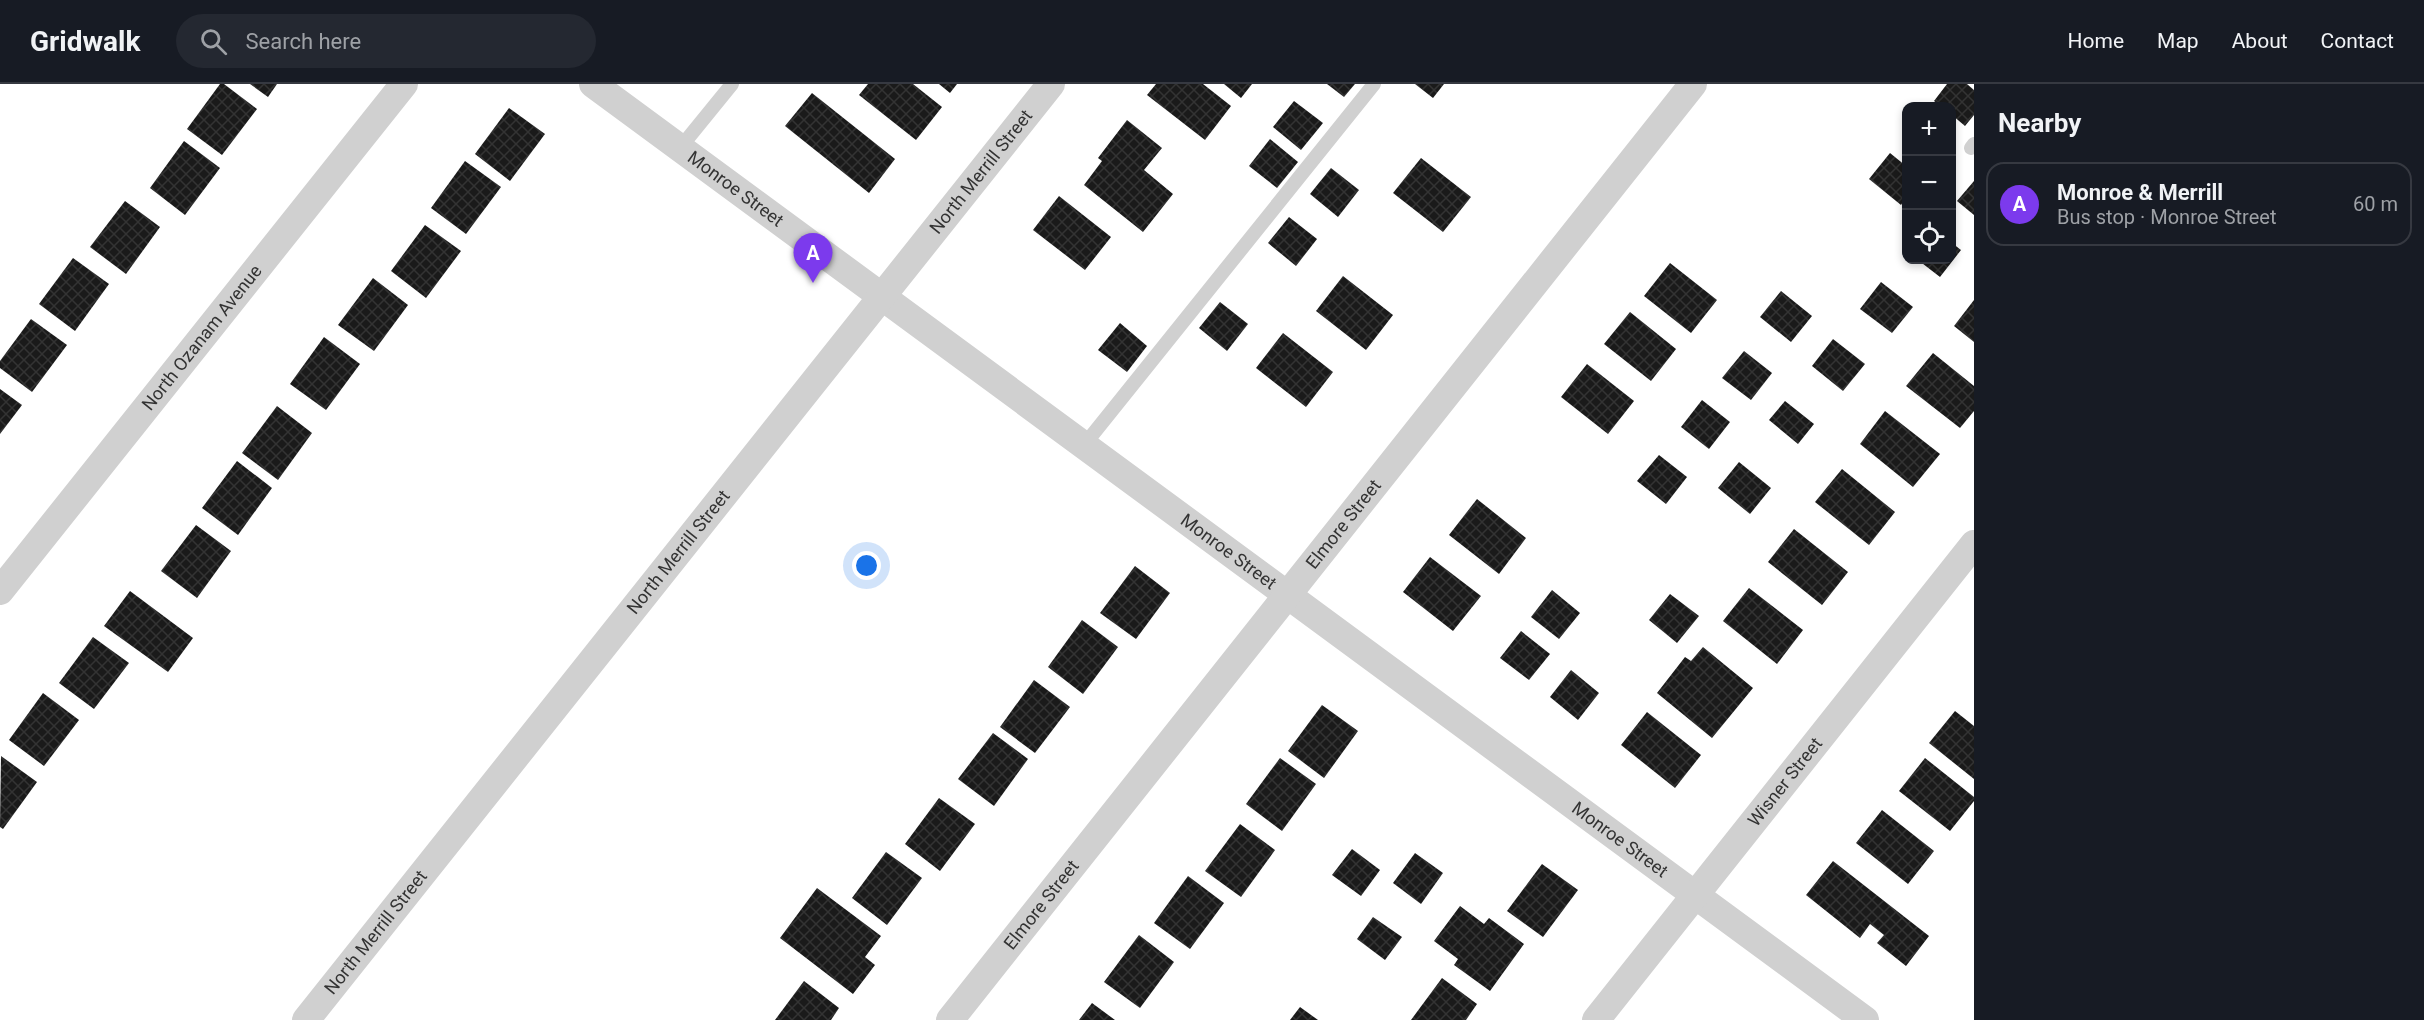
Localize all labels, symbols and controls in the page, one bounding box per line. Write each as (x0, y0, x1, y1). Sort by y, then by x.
search box (176, 14, 596, 68)
text: Gridwalk (30, 25, 140, 58)
icon: search (197, 25, 230, 58)
text: Search here (245, 29, 361, 54)
text: Home (2068, 29, 2124, 53)
text: Map (2157, 29, 2199, 53)
text: About (2232, 29, 2288, 53)
text: Contact (2321, 29, 2394, 53)
map controls (1902, 102, 1956, 264)
button: + (1902, 102, 1956, 156)
street label: North Merrill Street (925, 105, 1036, 238)
text: Nearby (1998, 108, 2081, 138)
street label: Monroe Street (684, 146, 788, 231)
button: − (1902, 156, 1956, 210)
text: Monroe & Merrill (2057, 180, 2223, 205)
text: A (2013, 192, 2026, 216)
text: 60 m (2353, 192, 2398, 216)
text: Bus stop · Monroe Street (2057, 205, 2276, 229)
button: locate (1902, 210, 1956, 264)
pin: A (794, 234, 832, 283)
street label: North Ozanam Avenue (137, 260, 266, 414)
street label: Elmore Street (1301, 475, 1385, 573)
street label: North Merrill Street (622, 485, 734, 618)
street label: Monroe Street (1177, 509, 1281, 593)
your location (852, 551, 881, 580)
street label: Wisner Street (1743, 733, 1826, 830)
street label: Monroe Street (1568, 797, 1672, 881)
street label: Elmore Street (999, 856, 1083, 953)
street label: North Merrill Street (320, 866, 431, 998)

